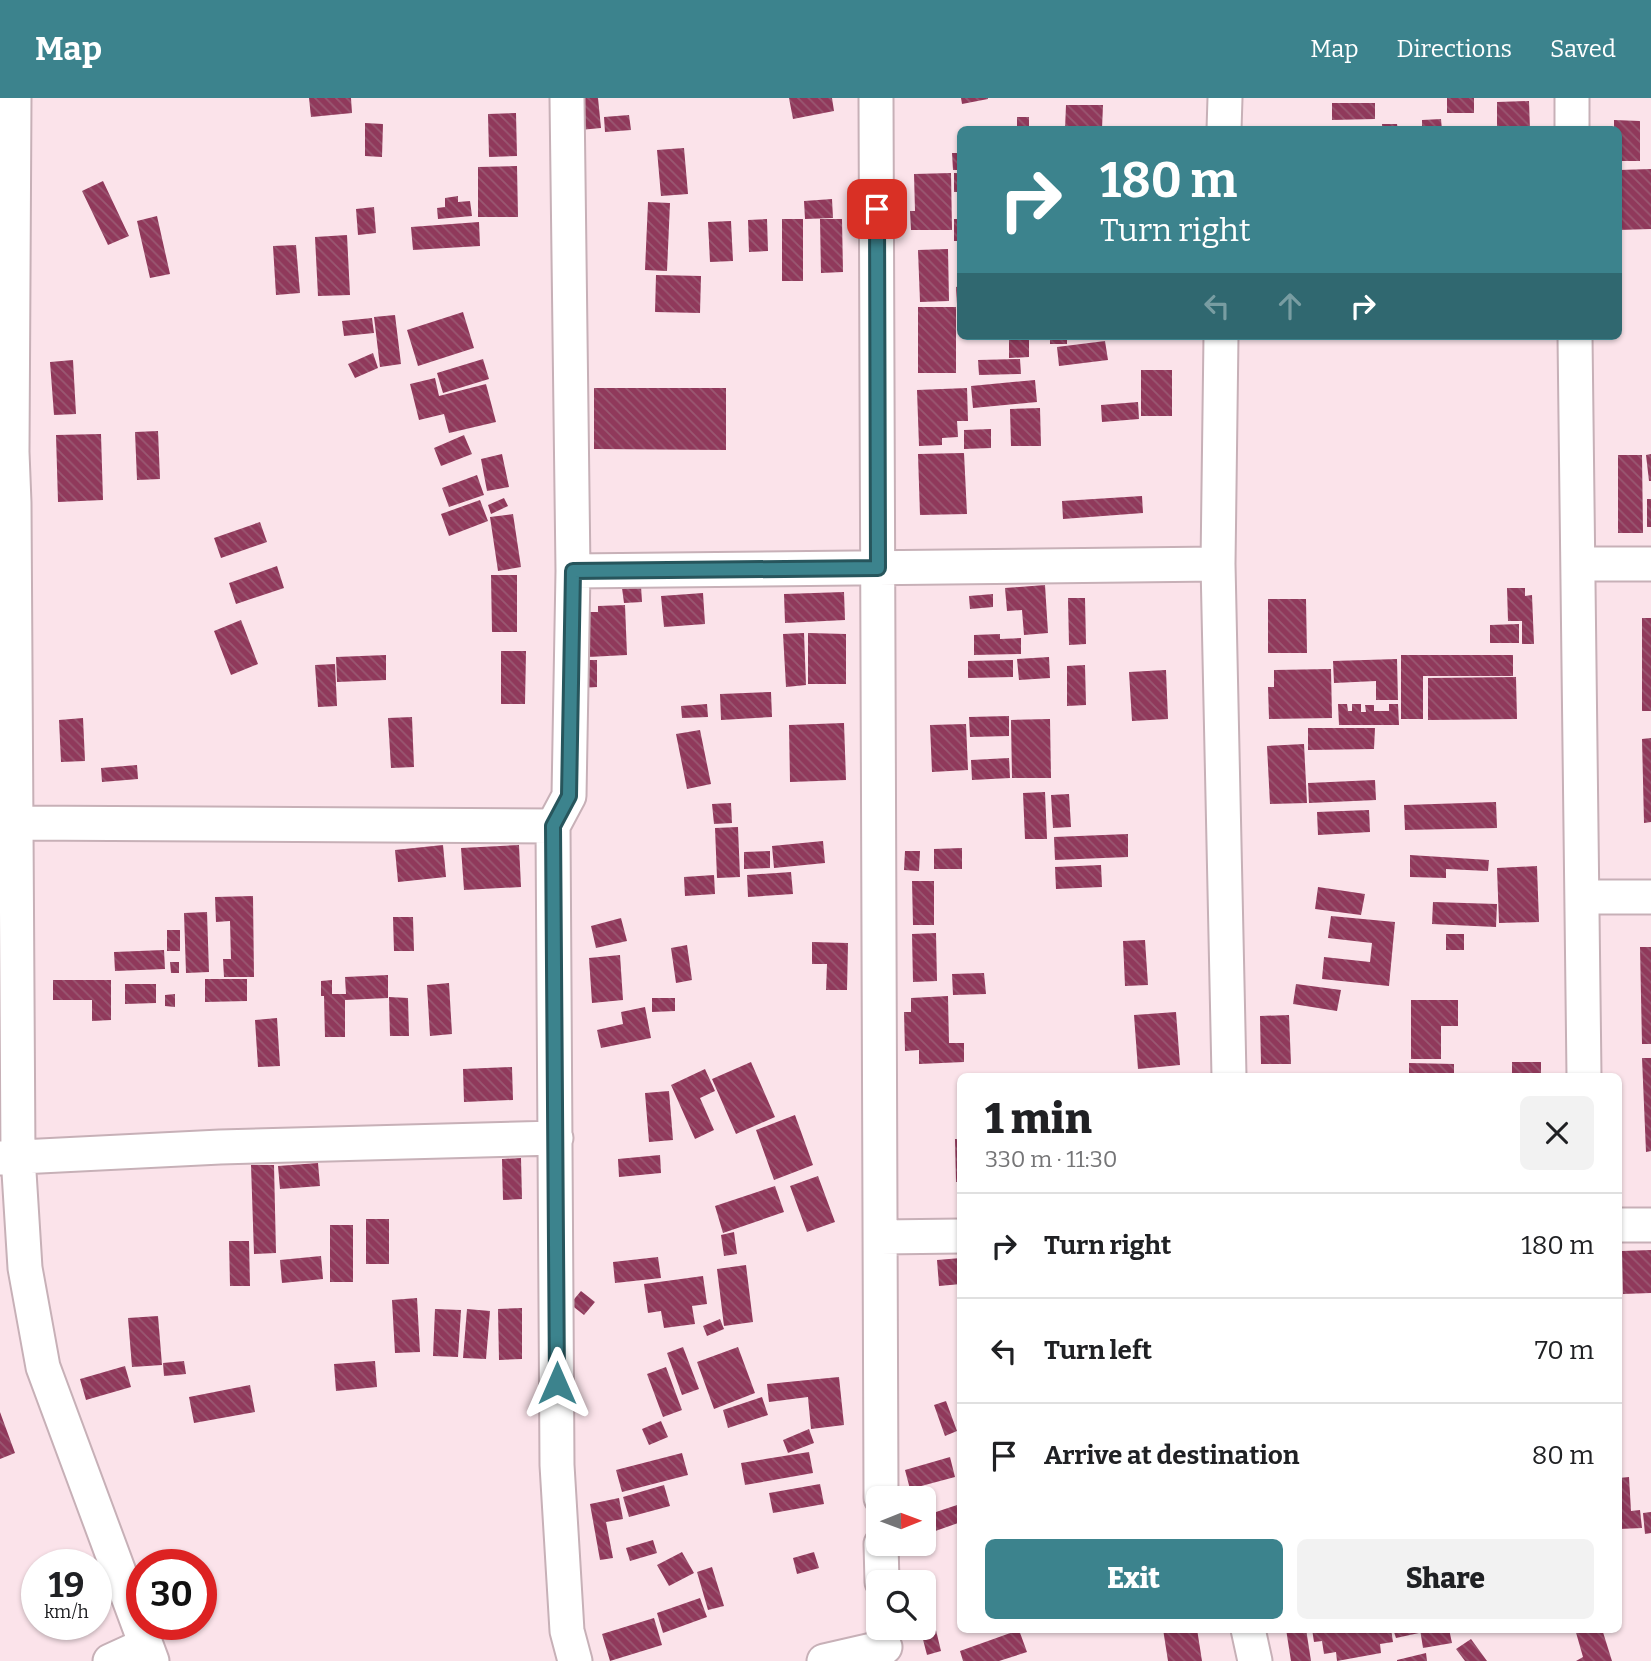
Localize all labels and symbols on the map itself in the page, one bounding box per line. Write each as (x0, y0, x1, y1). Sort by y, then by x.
pin (847, 179, 907, 239)
position arrow (520, 1346, 594, 1420)
north arrow (866, 1486, 936, 1556)
speed limit sign: 30 (126, 1549, 217, 1640)

